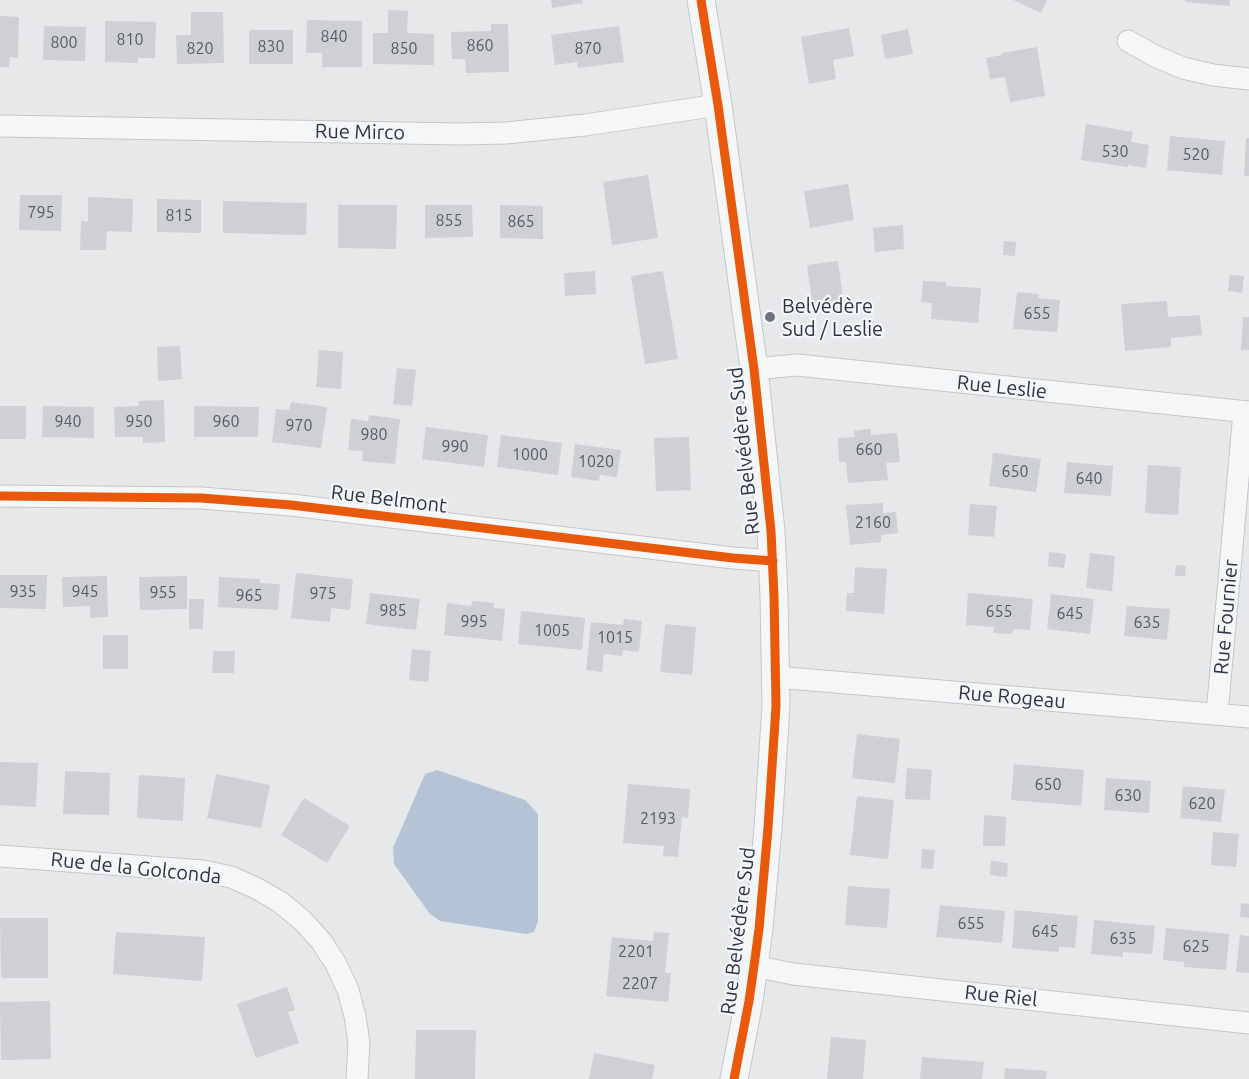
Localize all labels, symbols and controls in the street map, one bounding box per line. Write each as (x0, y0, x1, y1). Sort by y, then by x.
house number: 840 (320, 27, 348, 47)
house number: 810 (116, 30, 144, 50)
house number: 800 (50, 33, 78, 53)
house number: 860 (466, 36, 494, 56)
house number: 830 (257, 37, 285, 57)
house number: 820 (186, 39, 214, 59)
house number: 850 (390, 39, 418, 59)
house number: 870 (574, 39, 602, 59)
street label: Rue Mirco (315, 119, 405, 145)
house number: 530 (1101, 142, 1129, 162)
house number: 520 (1182, 145, 1210, 165)
house number: 795 (27, 203, 55, 223)
house number: 815 (165, 206, 193, 226)
house number: 855 (435, 211, 463, 231)
house number: 865 (507, 212, 535, 232)
place label: Belvédère Sud / Leslie (782, 294, 883, 341)
house number: 655 (1023, 304, 1051, 324)
marker: Belvédère Sud / Leslie (763, 310, 777, 324)
street label: Rue Belvédère Sud (723, 366, 765, 536)
street label: Rue Leslie (956, 370, 1048, 404)
house number: 940 (54, 412, 82, 432)
house number: 950 (125, 412, 153, 432)
house number: 960 (212, 412, 240, 432)
house number: 970 (285, 416, 313, 436)
house number: 980 (360, 425, 388, 445)
house number: 990 (441, 437, 469, 457)
house number: 660 (855, 440, 883, 460)
house number: 1000 (512, 445, 548, 465)
house number: 1020 (578, 452, 614, 472)
house number: 650 (1001, 462, 1029, 482)
house number: 640 (1075, 469, 1103, 489)
street label: Rue Belmont (330, 480, 448, 518)
house number: 2160 (855, 513, 891, 533)
street label: Rue Fournier (1209, 558, 1243, 676)
house number: 935 (9, 582, 37, 602)
house number: 945 (71, 582, 99, 602)
house number: 955 (149, 583, 177, 603)
house number: 975 (309, 584, 337, 604)
house number: 965 (235, 586, 263, 606)
house number: 985 (379, 601, 407, 621)
house number: 655 (985, 602, 1013, 622)
house number: 645 (1056, 604, 1084, 624)
house number: 995 (460, 612, 488, 632)
house number: 635 (1133, 613, 1161, 633)
house number: 1005 (534, 621, 570, 641)
house number: 1015 (597, 628, 633, 648)
street label: Rue Rogeau (957, 680, 1067, 714)
house number: 650 (1034, 775, 1062, 795)
house number: 630 (1114, 786, 1142, 806)
house number: 620 (1188, 794, 1216, 814)
house number: 2193 (640, 809, 676, 829)
street label: Rue Belvédère Sud (716, 846, 760, 1016)
street label: Rue de la Golconda (49, 847, 223, 889)
house number: 655 (957, 914, 985, 934)
house number: 645 (1031, 922, 1059, 942)
house number: 635 (1109, 929, 1137, 949)
house number: 625 (1182, 937, 1210, 957)
house number: 2201 (618, 942, 654, 962)
house number: 2207 (622, 974, 658, 994)
street label: Rue Riel (963, 980, 1039, 1012)

